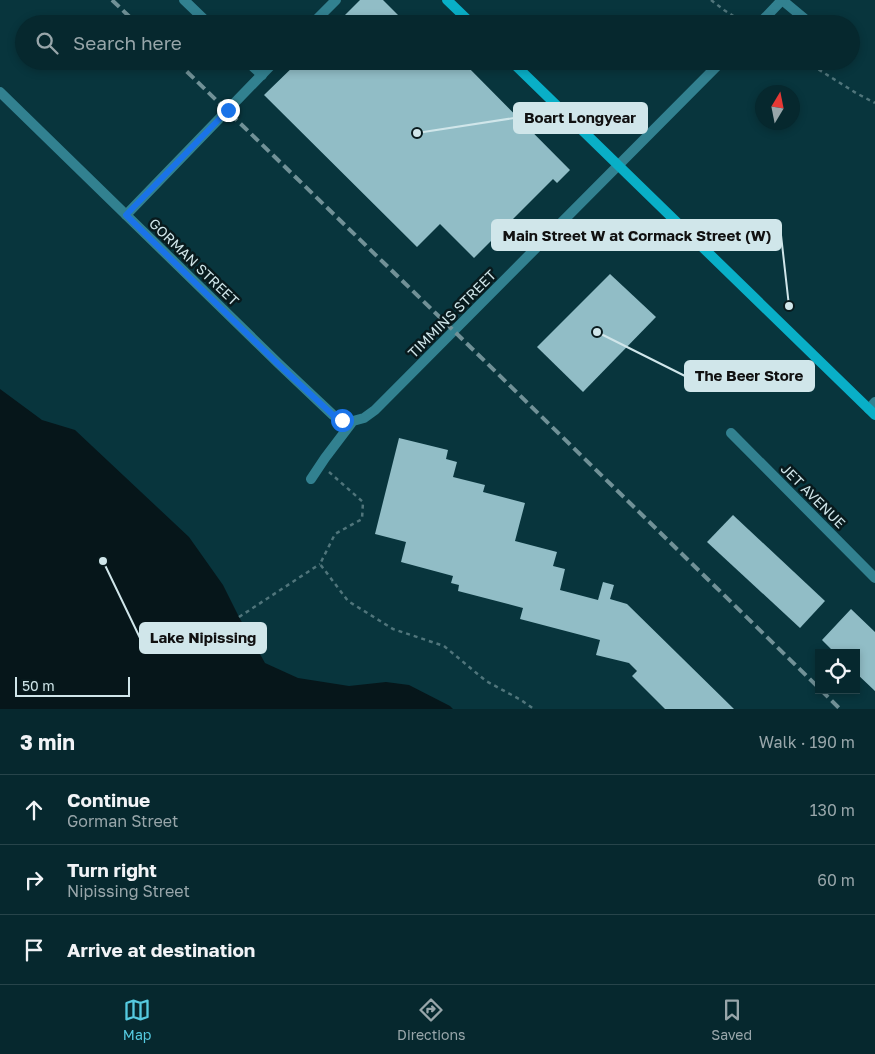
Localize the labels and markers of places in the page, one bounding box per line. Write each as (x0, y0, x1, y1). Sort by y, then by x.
callout: Boart Longyear (514, 103, 647, 133)
callout: Main Street W at Cormack Street (W) (492, 220, 781, 250)
callout: The Beer Store (685, 361, 814, 391)
callout: Lake Nipissing (140, 623, 266, 653)

